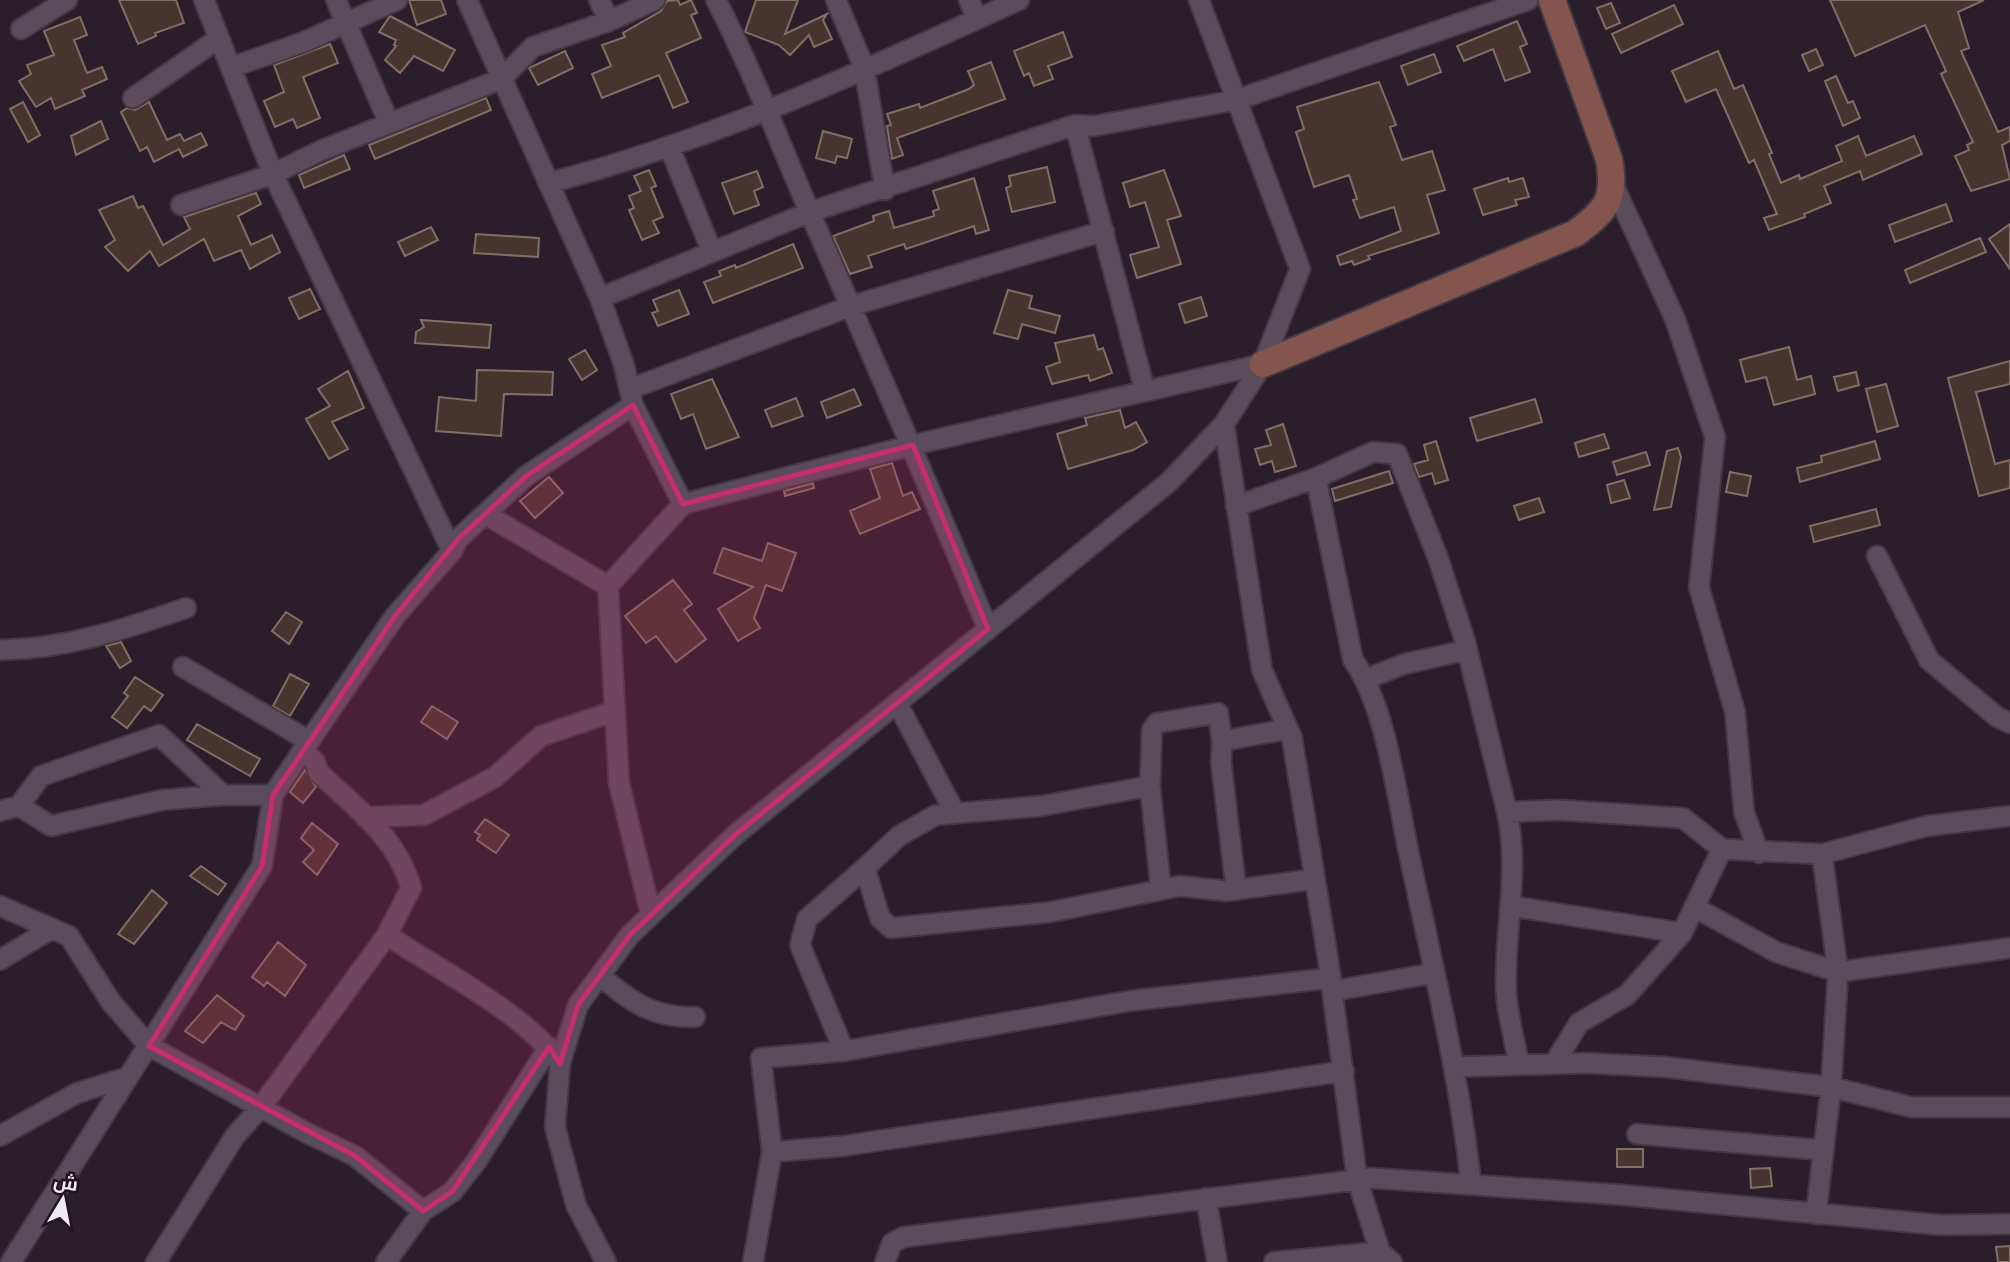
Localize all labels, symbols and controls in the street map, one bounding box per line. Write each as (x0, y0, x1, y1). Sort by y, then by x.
north arrow (28, 1164, 98, 1234)
text: ش (52, 1169, 80, 1196)

